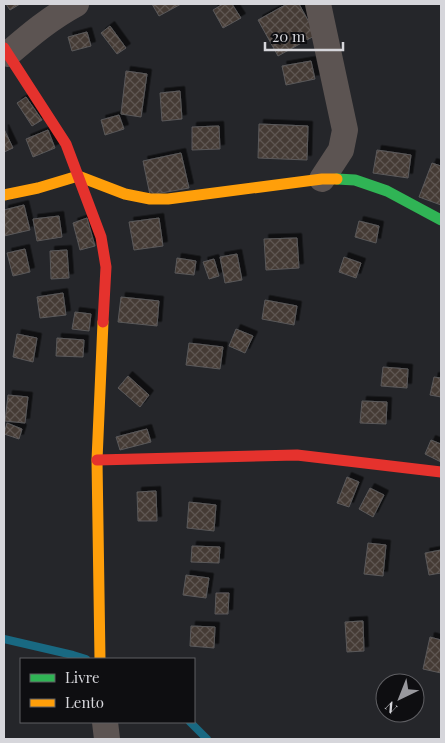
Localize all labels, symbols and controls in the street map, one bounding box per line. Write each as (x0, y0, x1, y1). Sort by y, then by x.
scale bar (265, 20, 342, 52)
text: 20 m (272, 26, 306, 46)
legend (20, 658, 195, 723)
text: Livre (65, 667, 100, 687)
north arrow (375, 673, 425, 723)
text: Lento (65, 692, 104, 712)
text: N (381, 697, 401, 718)

